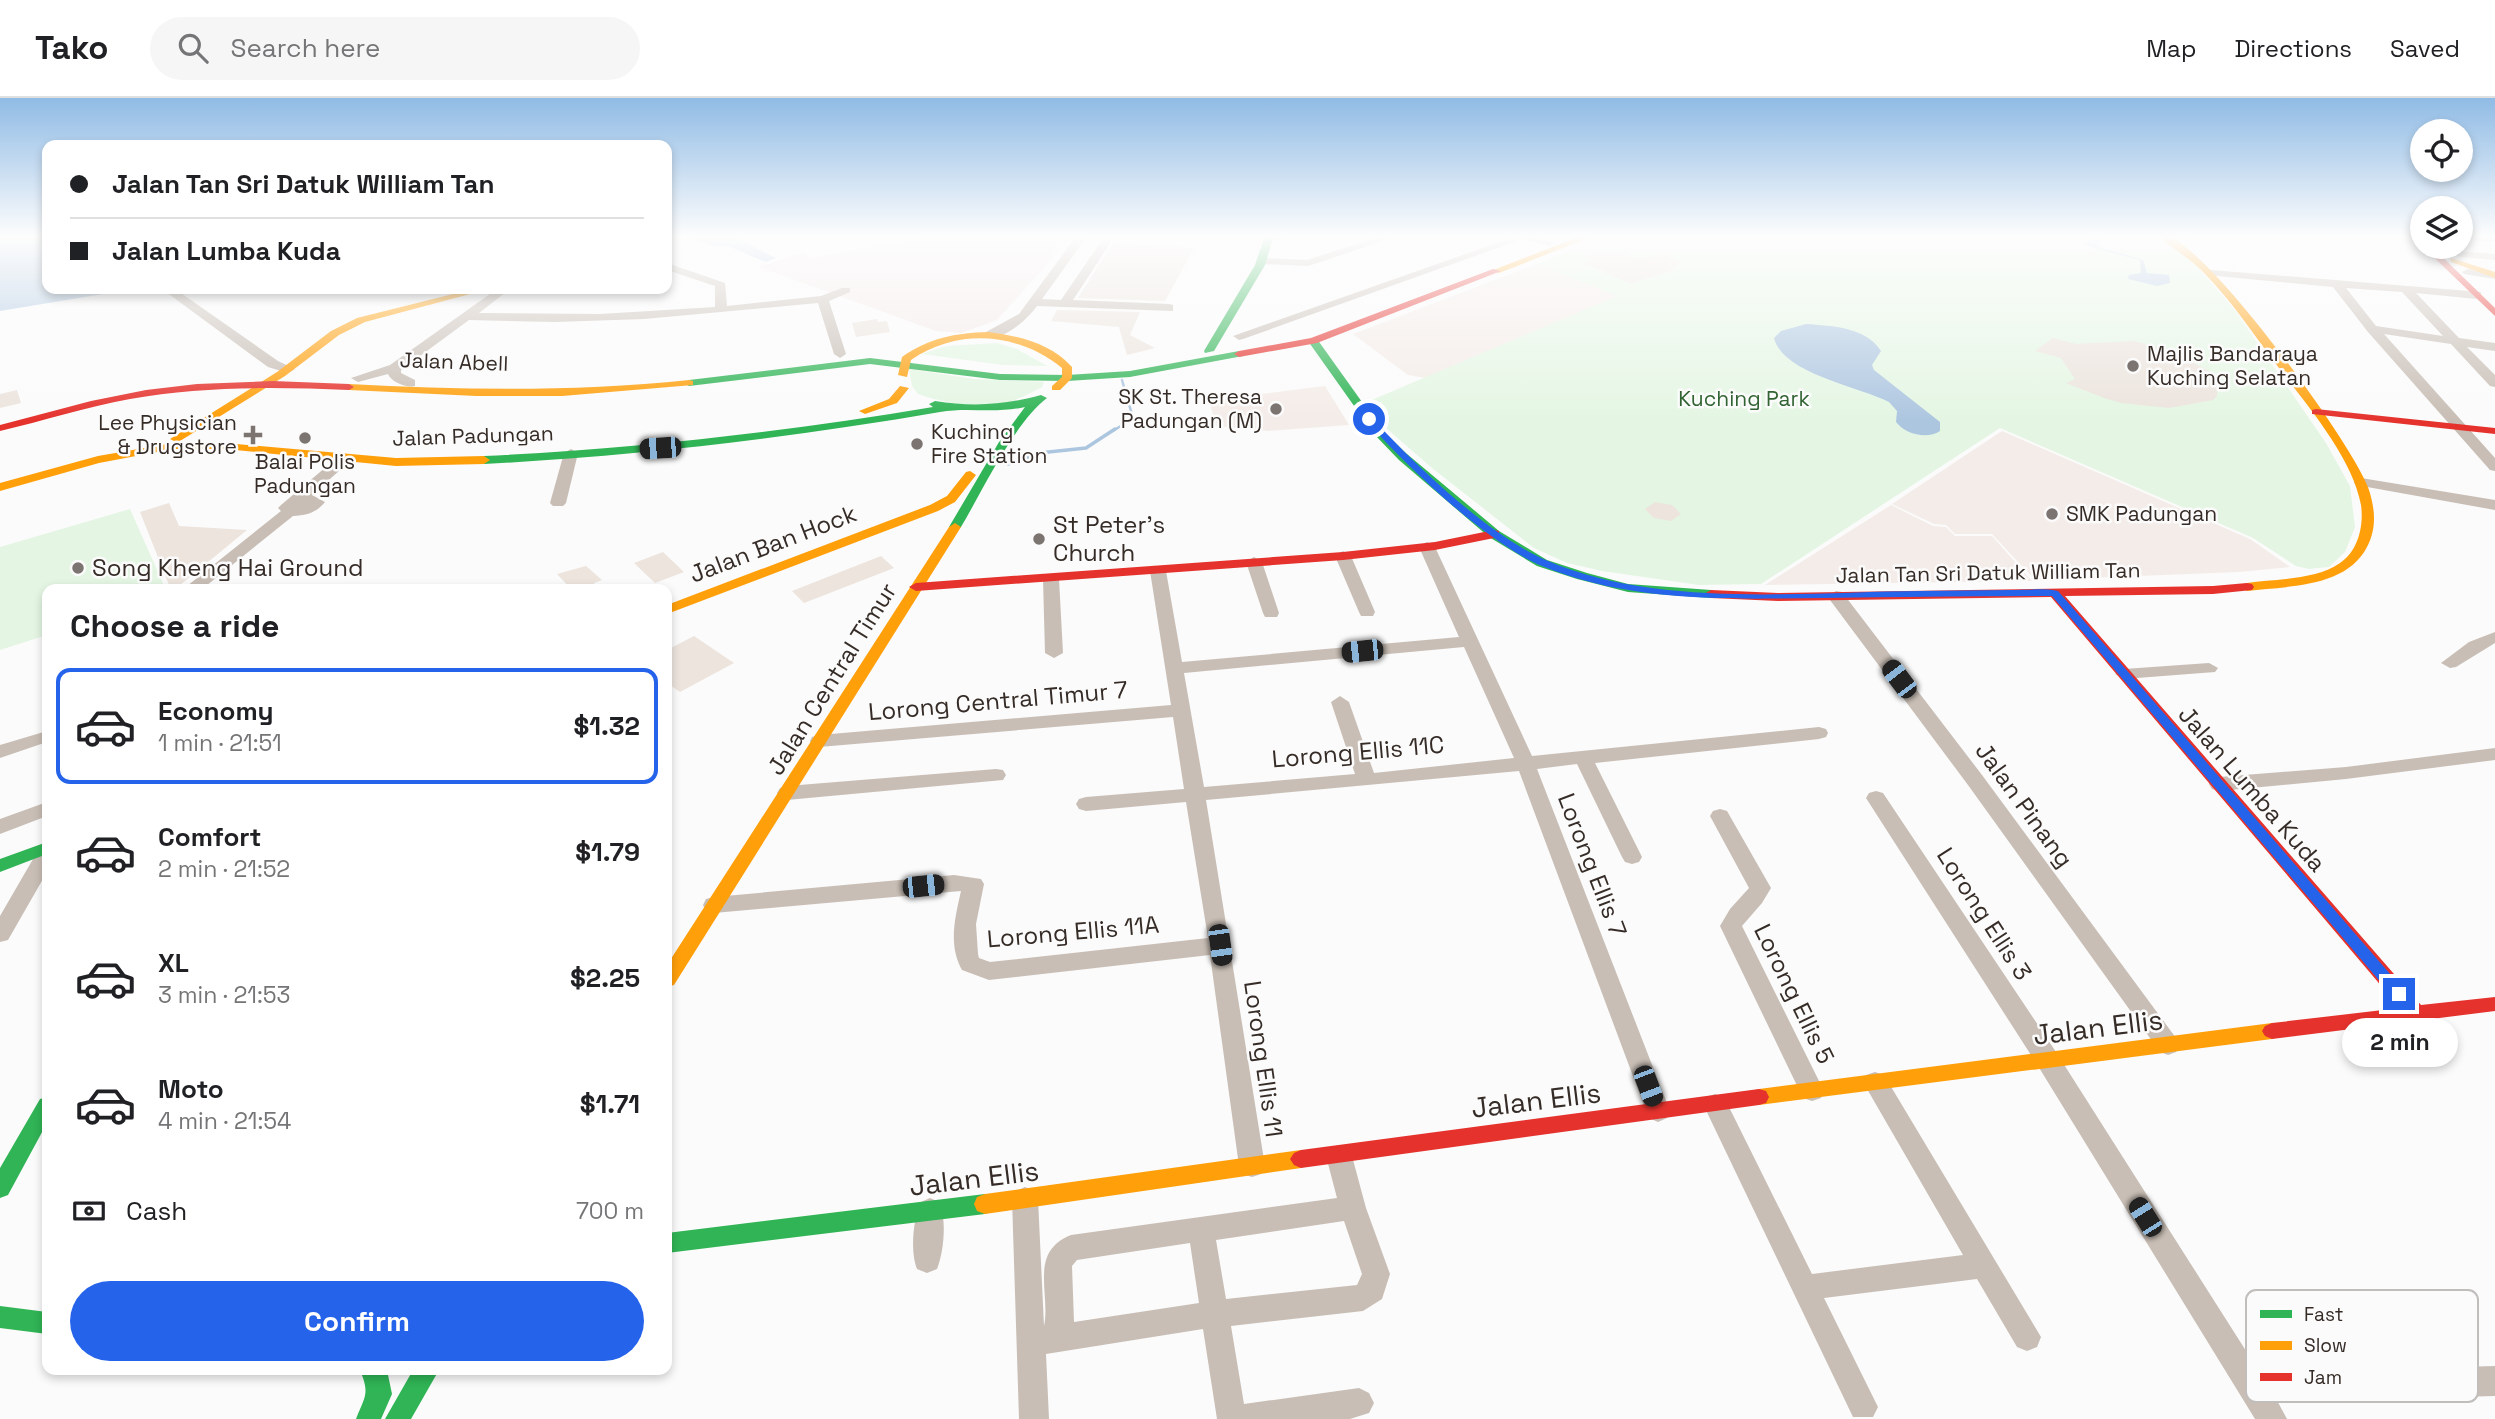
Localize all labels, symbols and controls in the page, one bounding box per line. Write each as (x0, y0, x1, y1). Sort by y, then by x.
search box (150, 17, 640, 80)
text: Tako (35, 27, 108, 69)
icon: search (174, 29, 212, 67)
text: Search here (230, 31, 380, 65)
text: Map (2146, 33, 2196, 64)
text: Directions (2234, 33, 2352, 64)
text: Saved (2390, 33, 2460, 64)
map controls (2410, 119, 2473, 259)
button: locate (2410, 119, 2473, 182)
text: Jalan Tan Sri Datuk William Tan (112, 167, 495, 201)
button: layers (2410, 196, 2473, 259)
text: Jalan Lumba Kuda (112, 234, 341, 268)
place label: Majlis Bandaraya Kuching Selatan (2147, 340, 2318, 391)
street label: Jalan Abell (399, 346, 509, 377)
marker: Majlis Bandaraya Kuching Selatan (2125, 358, 2141, 374)
place label: SK St. Theresa Padungan (M) (1118, 383, 1262, 434)
park label: Kuching Park (1678, 385, 1810, 412)
marker: SK St. Theresa Padungan (M) (1268, 401, 1284, 417)
route start (1353, 403, 1385, 435)
place label: Lee Physician & Drugstore (98, 409, 237, 460)
place label: Kuching Fire Station (931, 418, 1047, 469)
street label: Jalan Padungan (392, 419, 554, 452)
marker: Lee Physician & Drugstore (243, 425, 263, 445)
marker: Balai Polis Padungan (297, 430, 313, 446)
car (639, 436, 682, 460)
marker: Kuching Fire Station (909, 436, 925, 452)
place label: Balai Polis Padungan (254, 448, 356, 499)
street label: Jalan Ban Hock (685, 497, 861, 590)
place label: SMK Padungan (2066, 500, 2217, 527)
marker: SMK Padungan (2044, 506, 2060, 522)
place label: St Peter’s Church (1053, 509, 1165, 568)
marker: St Peter’s Church (1031, 531, 1047, 547)
place label: Song Kheng Hai Ground (92, 552, 363, 583)
street label: Jalan Tan Sri Datuk William Tan (1835, 556, 2141, 589)
marker: Song Kheng Hai Ground (70, 560, 86, 576)
street label: Jalan Central Timur (760, 577, 903, 781)
text: Choose a ride (70, 606, 280, 646)
car (1341, 638, 1384, 664)
car (1878, 656, 1921, 702)
street label: Lorong Central Timur 7 (867, 674, 1129, 727)
text: Economy (158, 694, 274, 728)
icon: car (74, 695, 137, 758)
street label: Jalan Lumba Kuda (2172, 699, 2333, 878)
text: $1.32 (573, 709, 640, 743)
text: 1 min · 21:51 (158, 728, 282, 758)
street label: Lorong Ellis 11C (1270, 729, 1445, 774)
street label: Jalan Pinang (1969, 736, 2080, 873)
street label: Lorong Ellis 7 (1551, 789, 1634, 941)
text: Comfort (158, 820, 261, 854)
icon: car (74, 821, 137, 884)
text: $1.79 (575, 835, 640, 869)
street label: Lorong Ellis 3 (1930, 842, 2039, 986)
text: 2 min · 21:52 (158, 854, 290, 884)
car (902, 873, 945, 899)
street label: Lorong Ellis 11A (986, 909, 1160, 954)
street label: Lorong Ellis 5 (1747, 919, 1842, 1069)
car (1207, 923, 1234, 967)
text: XL (158, 946, 189, 980)
icon: car (74, 947, 137, 1010)
text: $2.25 (570, 961, 640, 995)
route end (2383, 978, 2415, 1010)
street label: Lorong Ellis 11 (1237, 979, 1290, 1139)
text: 3 min · 21:53 (158, 980, 290, 1010)
street label: Jalan Ellis (2031, 1001, 2165, 1053)
callout: 2 min (2341, 1018, 2457, 1068)
text: 2 min (2370, 1027, 2430, 1057)
car (1631, 1063, 1666, 1109)
text: Moto (158, 1072, 224, 1106)
icon: car (74, 1073, 137, 1136)
street label: Jalan Ellis (1469, 1074, 1603, 1126)
text: $1.71 (580, 1087, 640, 1121)
text: 4 min · 21:54 (158, 1106, 291, 1136)
street label: Jalan Ellis (907, 1152, 1041, 1204)
icon: cash (70, 1192, 108, 1230)
text: Cash (126, 1194, 187, 1228)
car (2125, 1194, 2166, 1240)
text: 700 m (576, 1196, 644, 1226)
button: Confirm (70, 1281, 644, 1361)
legend (2246, 1290, 2478, 1402)
text: Fast (2304, 1302, 2344, 1327)
text: Slow (2304, 1333, 2347, 1358)
text: Jam (2304, 1365, 2342, 1390)

